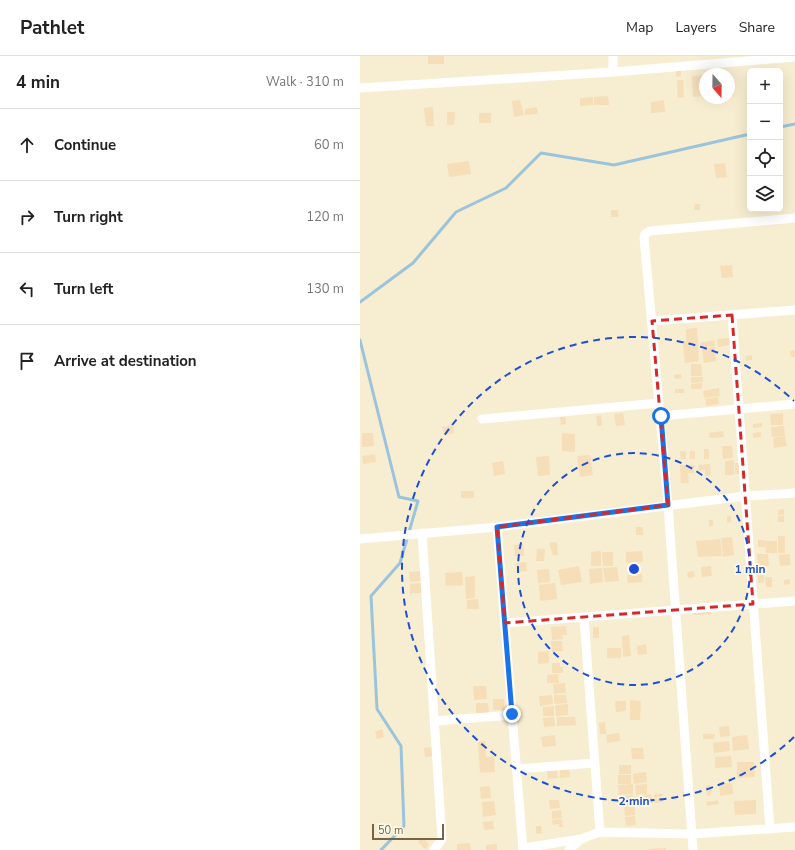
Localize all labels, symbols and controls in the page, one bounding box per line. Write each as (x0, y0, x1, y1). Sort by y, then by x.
text: Pathlet (20, 15, 84, 41)
text: Map (626, 18, 653, 37)
text: Layers (675, 18, 717, 37)
text: Share (739, 18, 775, 37)
north arrow (699, 68, 735, 104)
map controls (747, 68, 783, 212)
button: + (747, 68, 783, 104)
text: 4 min (16, 71, 60, 94)
text: Walk · 310 m (266, 73, 344, 91)
button: − (747, 104, 783, 140)
icon: ahead (16, 134, 38, 156)
text: Continue (54, 135, 116, 155)
text: 60 m (314, 136, 344, 154)
button: locate (747, 140, 783, 176)
button: layers (747, 176, 783, 212)
icon: right (16, 206, 38, 228)
text: Turn right (54, 207, 123, 227)
text: 120 m (306, 208, 344, 226)
icon: left (16, 278, 38, 300)
text: Turn left (54, 279, 113, 299)
text: 130 m (306, 280, 344, 298)
icon: arrive (16, 350, 38, 372)
text: Arrive at destination (54, 351, 197, 371)
route start (652, 407, 670, 425)
text: 1 min (734, 561, 766, 577)
centre of rings (627, 562, 641, 576)
route end (503, 705, 521, 723)
text: 2 min (618, 793, 650, 809)
scale bar (372, 822, 444, 841)
text: 50 m (378, 823, 403, 838)

